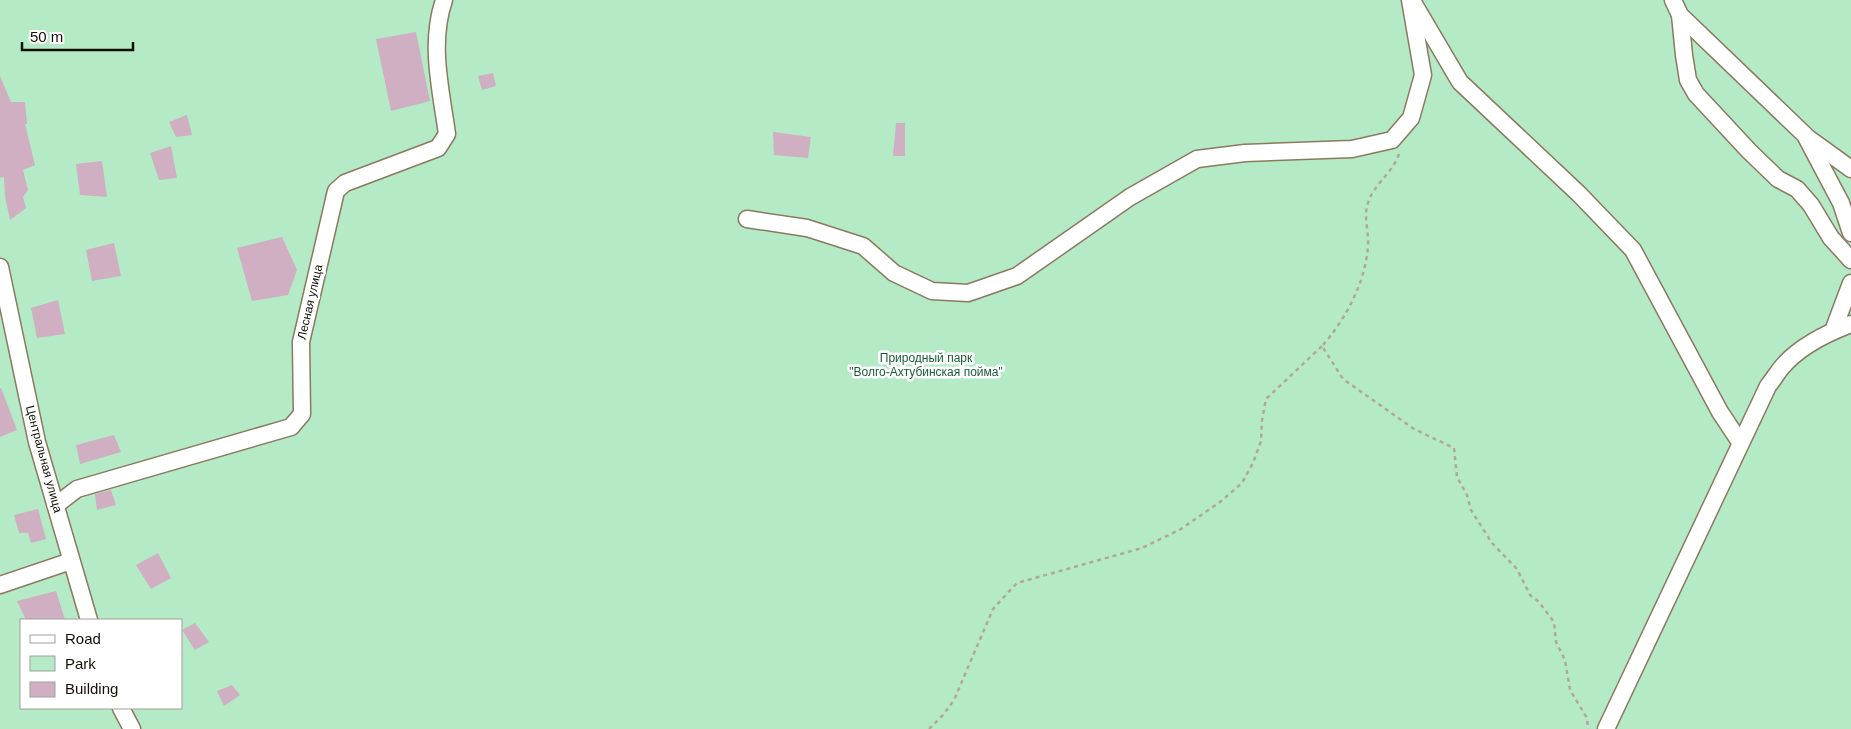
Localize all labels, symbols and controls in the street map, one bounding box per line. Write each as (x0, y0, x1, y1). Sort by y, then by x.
scale bar (22, 20, 134, 52)
text: 50 m (30, 28, 63, 45)
street label: Лесная улица (295, 263, 326, 341)
park label: Природный парк "Волго-Ахтубинская пойма" (849, 351, 1003, 379)
street label: Центральная улица (23, 404, 65, 514)
legend (20, 619, 182, 709)
text: Road (65, 630, 101, 647)
text: Park (65, 655, 96, 672)
text: Building (65, 680, 118, 697)

